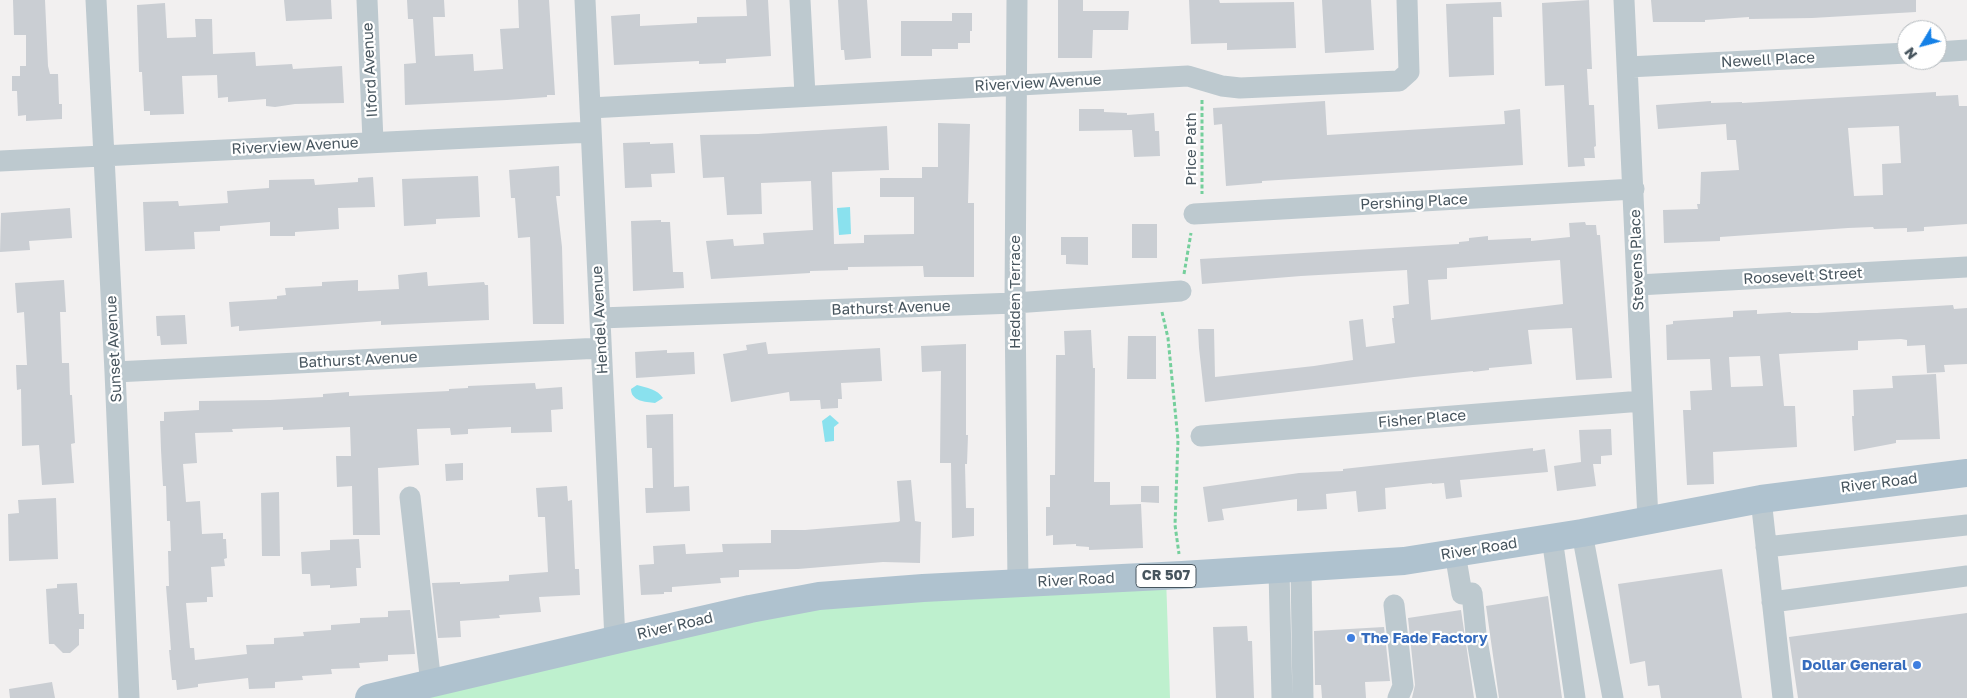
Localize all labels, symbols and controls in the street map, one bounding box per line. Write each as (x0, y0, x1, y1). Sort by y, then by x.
north arrow (1897, 20, 1947, 70)
street label: Ilford Avenue (359, 22, 381, 118)
text: N (1900, 44, 1920, 63)
street label: Newell Place (1721, 49, 1815, 71)
street label: Riverview Avenue (974, 71, 1102, 95)
street label: Price Path (1182, 112, 1200, 186)
street label: Riverview Avenue (231, 134, 359, 158)
street label: Pershing Place (1360, 190, 1468, 214)
street label: Stevens Place (1626, 209, 1648, 311)
street label: Hedden Terrace (1006, 235, 1024, 349)
street label: Roosevelt Street (1743, 264, 1863, 288)
street label: Hendel Avenue (588, 265, 612, 375)
street label: Sunset Avenue (102, 295, 126, 403)
street label: Bathurst Avenue (831, 297, 951, 319)
street label: Bathurst Avenue (298, 348, 418, 372)
street label: Fisher Place (1377, 406, 1467, 432)
street label: River Road (1840, 469, 1918, 497)
street label: River Road (1439, 534, 1519, 564)
road number: CR 507 (1136, 564, 1196, 588)
street label: River Road (1037, 569, 1115, 591)
street label: River Road (635, 609, 715, 643)
place label: The Fade Factory (1361, 629, 1488, 647)
marker: The Fade Factory (1345, 632, 1357, 644)
place label: Dollar General (1802, 656, 1907, 674)
marker: Dollar General (1911, 659, 1923, 671)

